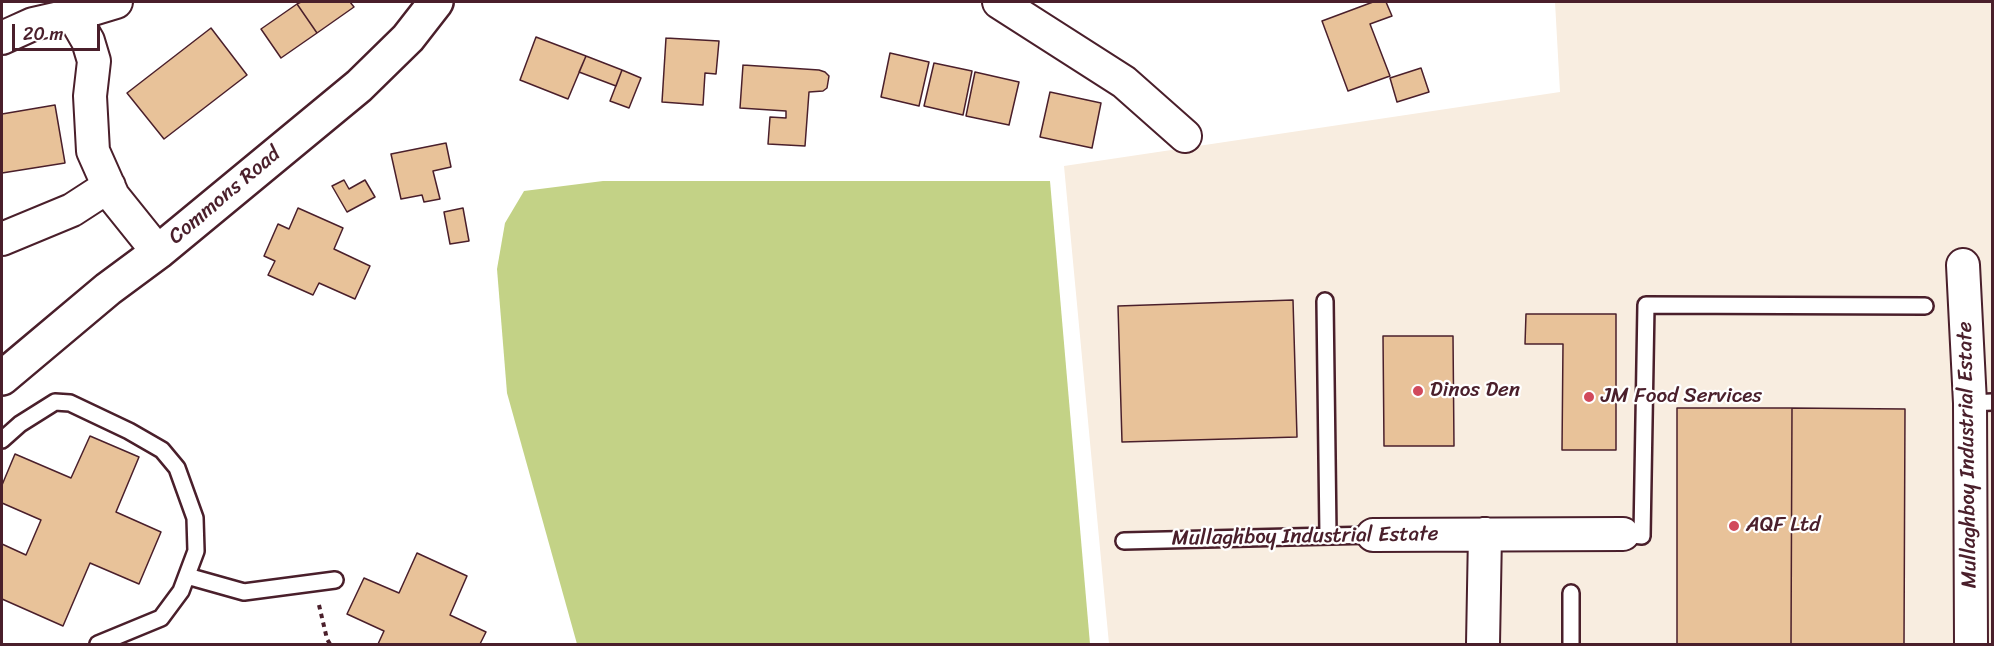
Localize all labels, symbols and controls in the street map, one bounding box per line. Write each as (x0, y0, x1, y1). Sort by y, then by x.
scale bar (15, 12, 104, 50)
text: 20 m (23, 18, 63, 50)
street label: Commons Road (164, 142, 286, 250)
street label: Mullaghboy Industrial Estate (1953, 321, 1983, 589)
place label: Dinos Den (1430, 378, 1520, 404)
marker: Dinos Den (1411, 384, 1425, 398)
place label: JM Food Services (1601, 384, 1762, 410)
marker: JM Food Services (1582, 390, 1596, 404)
place label: AQF Ltd (1746, 513, 1820, 539)
marker: AQF Ltd (1727, 519, 1741, 533)
street label: Mullaghboy Industrial Estate (1171, 522, 1439, 552)

